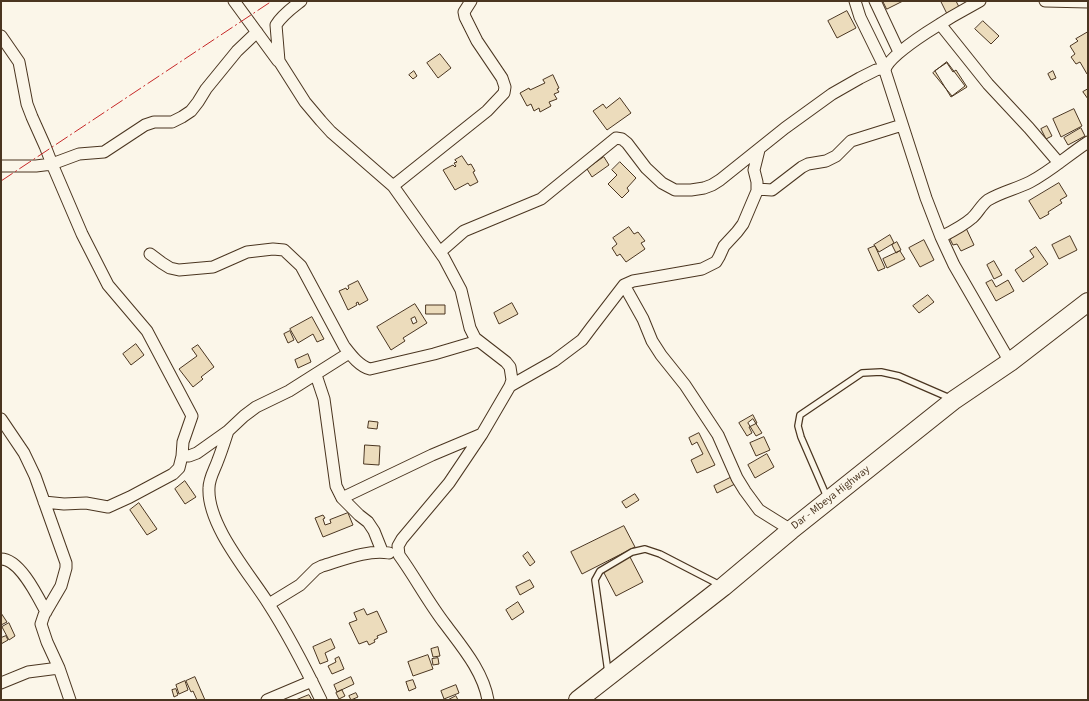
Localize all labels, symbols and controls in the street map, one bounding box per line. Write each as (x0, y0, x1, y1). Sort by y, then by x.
street label: Dar - Mbeya Highway (789, 463, 873, 533)

